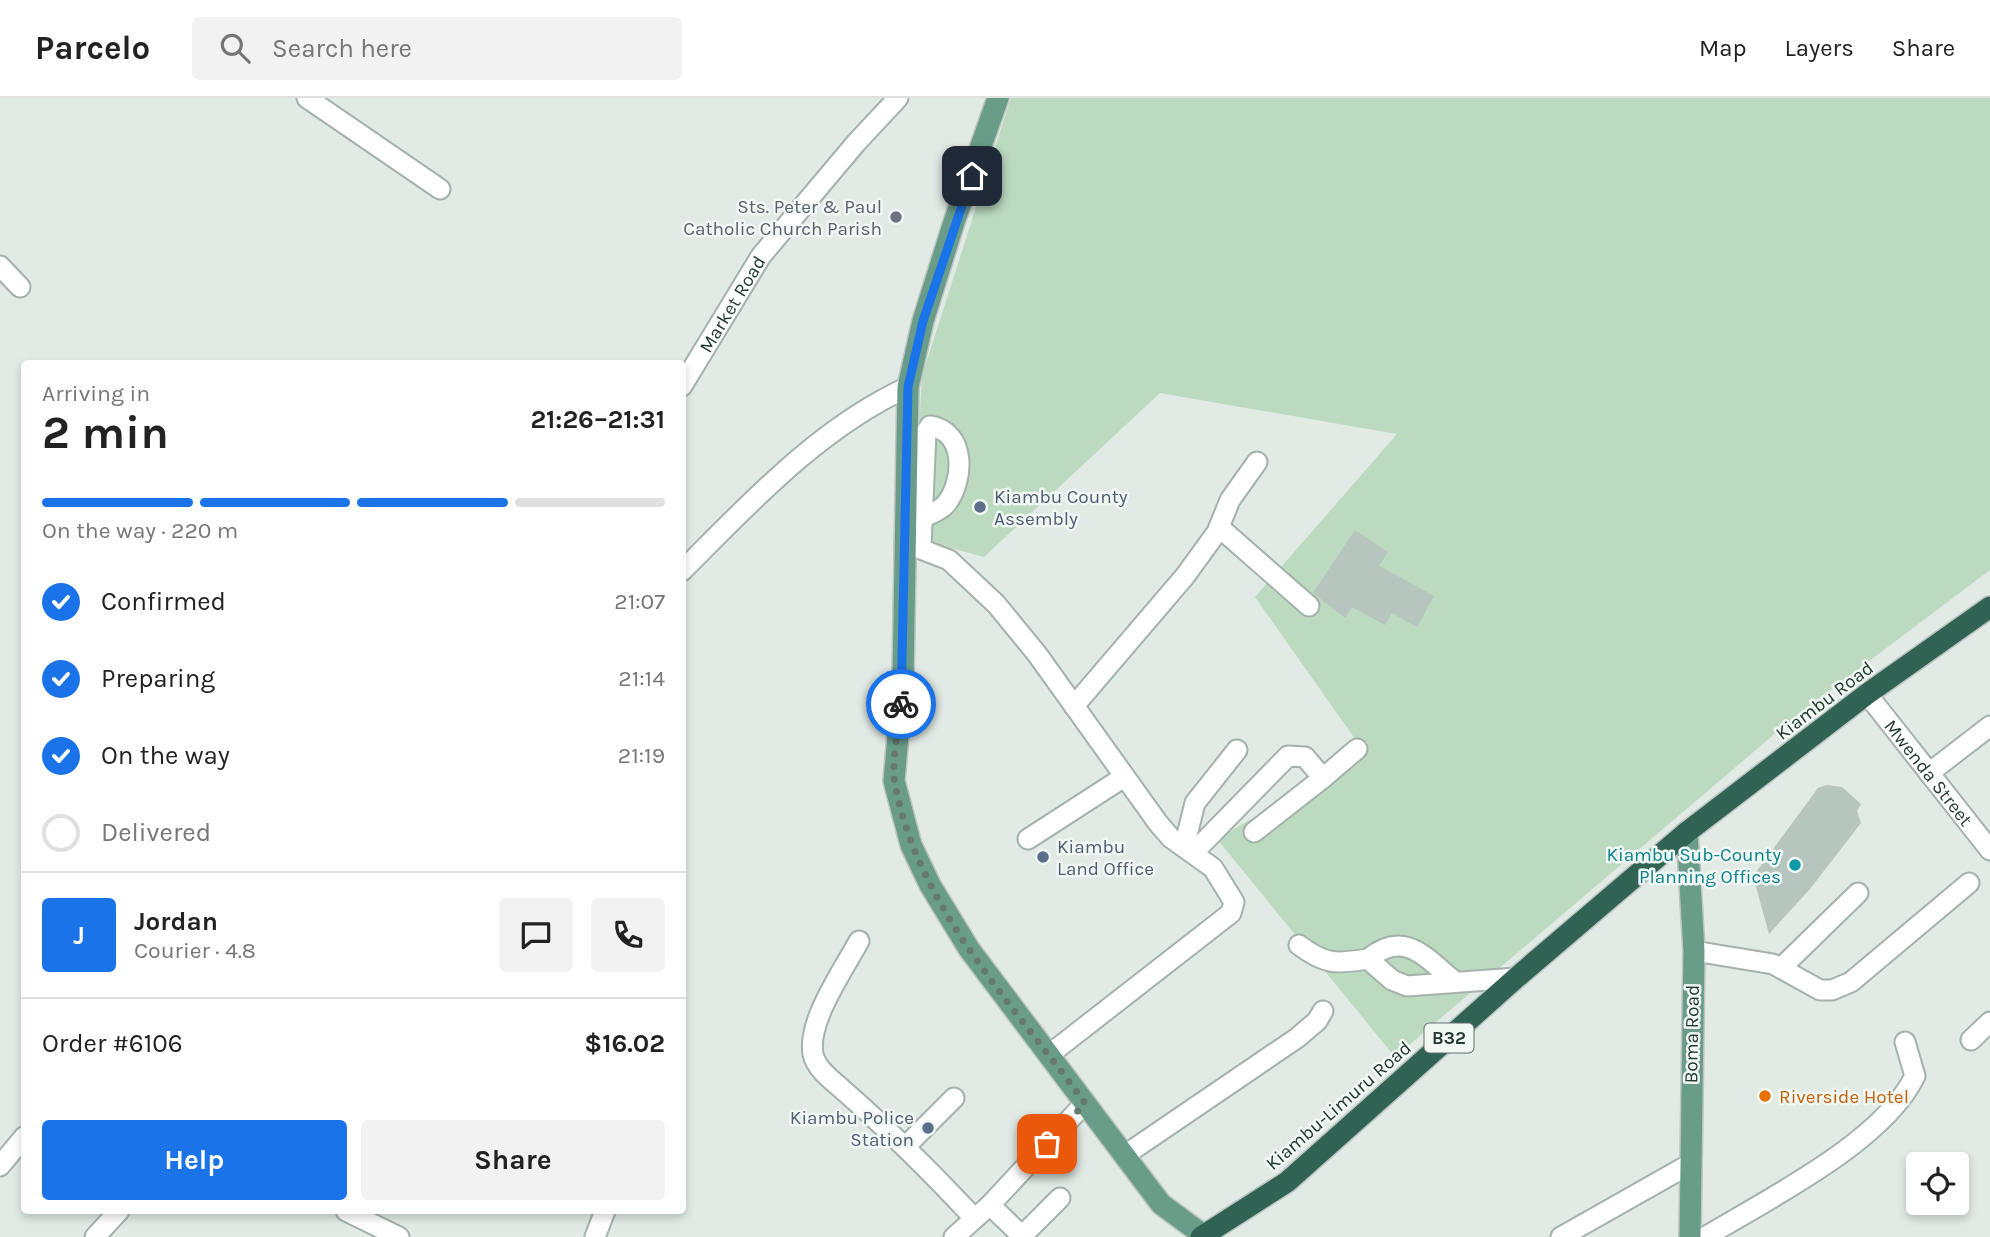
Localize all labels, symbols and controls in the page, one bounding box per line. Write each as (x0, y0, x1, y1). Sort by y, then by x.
search box (192, 17, 682, 80)
text: Parcelo (35, 29, 150, 67)
icon: search (216, 29, 254, 67)
text: Search here (272, 33, 412, 64)
text: Map (1699, 34, 1747, 62)
text: Layers (1785, 34, 1854, 62)
text: Share (1892, 34, 1955, 62)
pin (942, 146, 1002, 206)
icon: home (953, 157, 991, 195)
place label: Sts. Peter & Paul Catholic Church Parish (683, 196, 882, 240)
marker: Sts. Peter & Paul Catholic Church Parish (888, 209, 904, 225)
street label: Market Road (695, 252, 771, 357)
text: Arriving in (42, 380, 150, 407)
text: 21:26–21:31 (530, 404, 665, 435)
text: 2 min (42, 406, 169, 460)
place label: Kiambu County Assembly (994, 486, 1128, 530)
marker: Kiambu County Assembly (972, 499, 988, 515)
text: On the way · 220 m (42, 517, 238, 544)
icon: check (42, 583, 80, 621)
text: Confirmed (101, 586, 226, 617)
text: 21:07 (614, 588, 665, 615)
street label: Kiambu Road (1771, 657, 1878, 745)
icon: check (42, 660, 80, 698)
text: Preparing (101, 663, 215, 694)
text: 21:14 (618, 665, 665, 692)
courier (866, 669, 936, 739)
icon: bike (882, 685, 920, 723)
street label: Mwenda Street (1879, 715, 1977, 831)
icon: check (42, 737, 80, 775)
text: On the way (101, 740, 230, 771)
text: 21:19 (618, 742, 665, 769)
text: Delivered (101, 817, 211, 848)
place label: Kiambu Land Office (1057, 836, 1154, 880)
place label: Kiambu Sub-County Planning Offices (1606, 844, 1781, 888)
marker: Kiambu Land Office (1035, 849, 1051, 865)
marker: Kiambu Sub-County Planning Offices (1787, 857, 1803, 873)
button: chat (499, 898, 573, 972)
button: phone (591, 898, 665, 972)
text: Jordan (134, 906, 218, 937)
text: J (73, 920, 85, 951)
text: Courier · 4.8 (134, 937, 256, 964)
street label: Boma Road (1680, 984, 1704, 1084)
road number: B32 (1424, 1023, 1474, 1052)
text: Order #6106 (42, 1028, 183, 1059)
text: $16.02 (584, 1028, 665, 1059)
street label: Kiambu-Limuru Road (1262, 1037, 1416, 1175)
place label: Riverside Hotel (1779, 1086, 1909, 1108)
marker: Riverside Hotel (1757, 1088, 1773, 1104)
place label: Kiambu Police Station (790, 1107, 914, 1151)
pin (1017, 1114, 1077, 1174)
button: Help (42, 1120, 347, 1200)
button: Share (361, 1120, 665, 1200)
marker: Kiambu Police Station (920, 1120, 936, 1136)
icon: bag (1028, 1125, 1066, 1163)
map controls (1906, 1152, 1969, 1215)
button: locate (1906, 1152, 1969, 1215)

